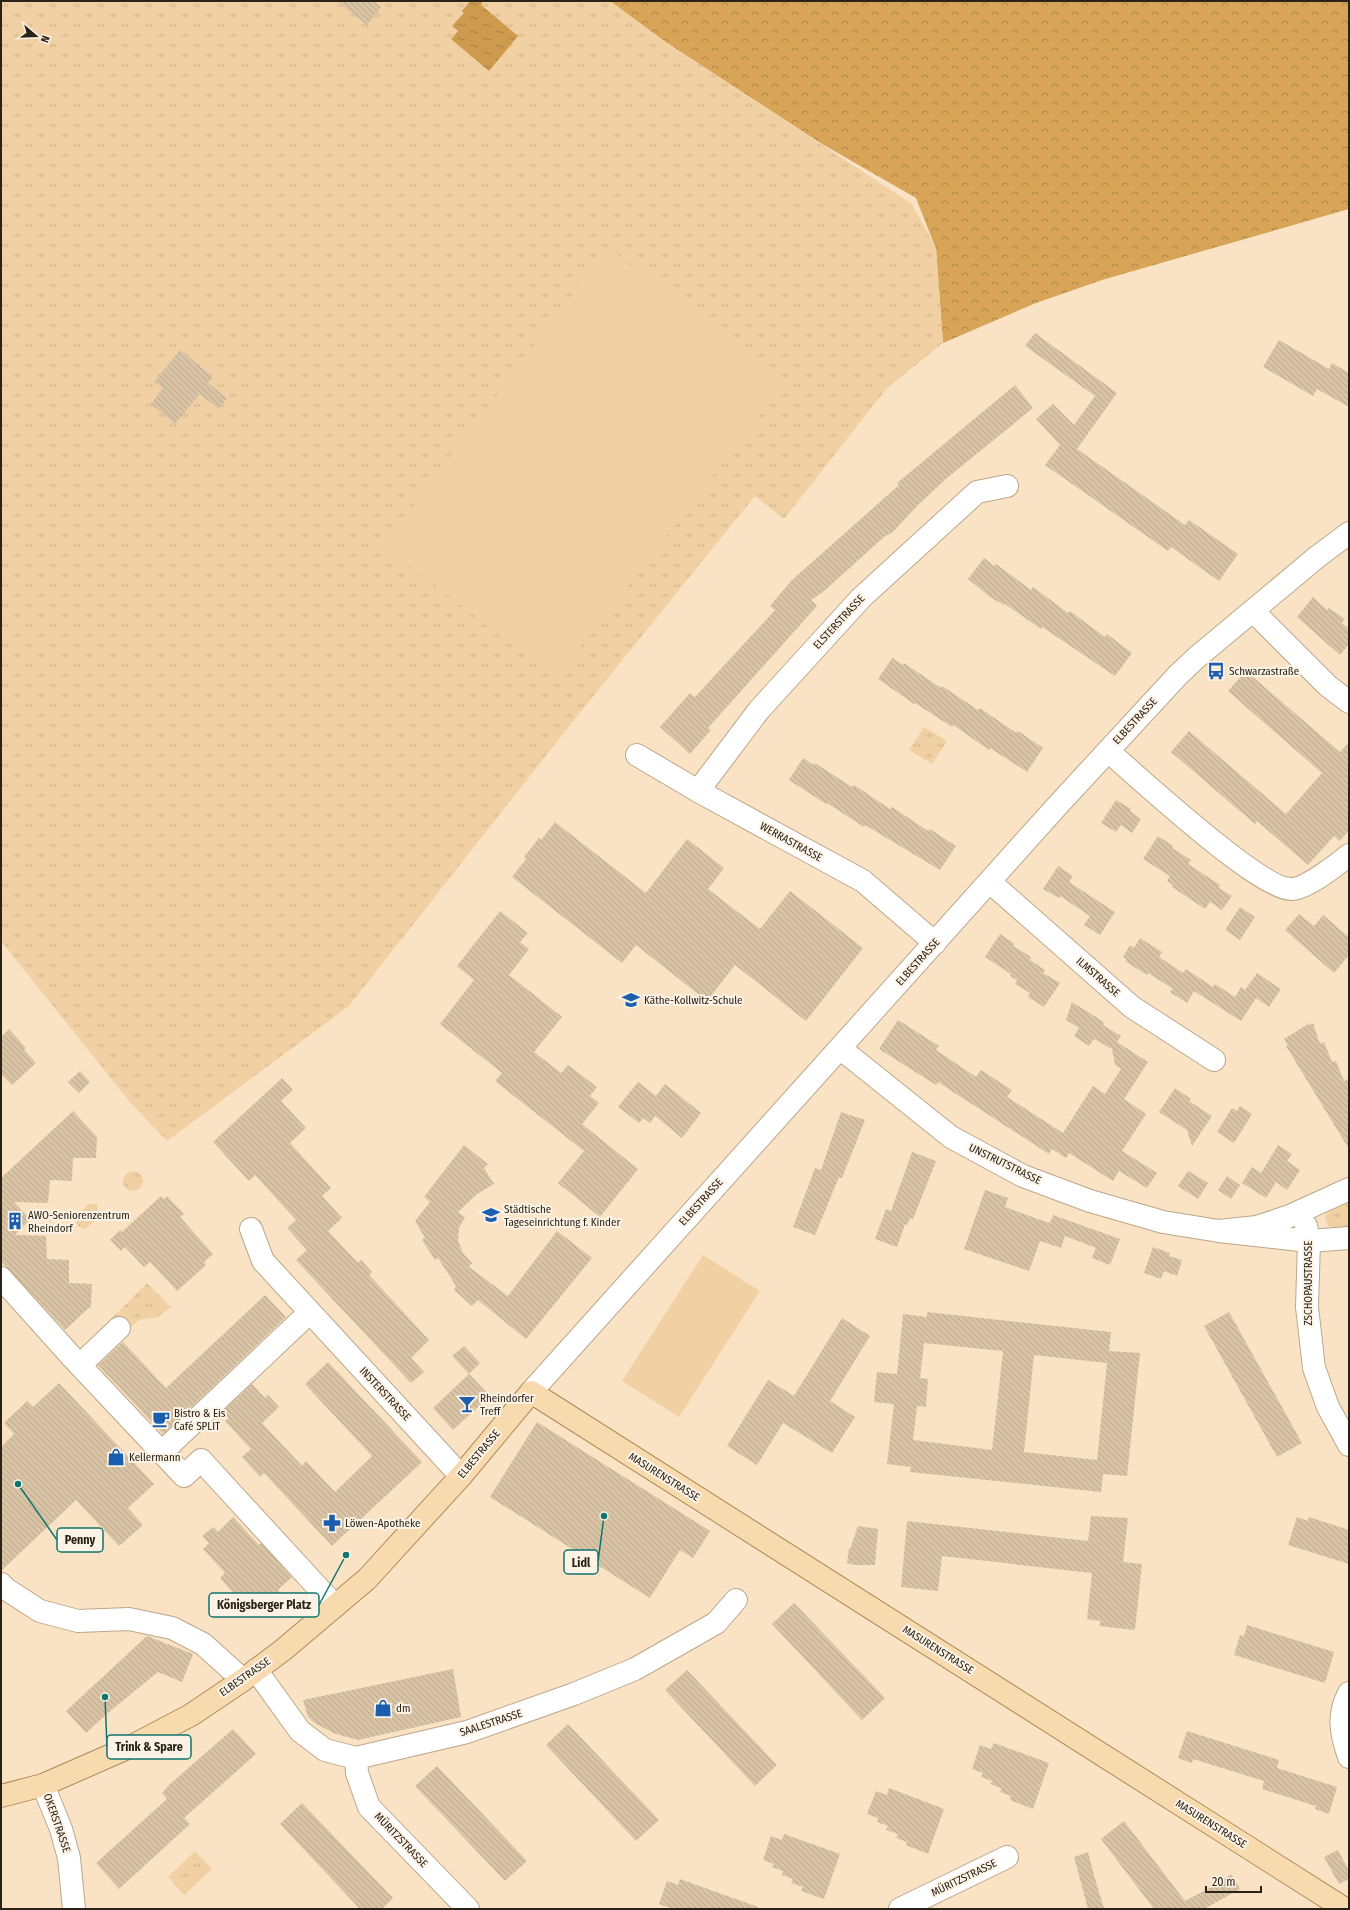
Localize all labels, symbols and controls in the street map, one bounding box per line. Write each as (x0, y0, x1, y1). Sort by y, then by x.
north arrow (16, 16, 56, 56)
text: N (38, 34, 52, 44)
street label: ELSTERSTRASSE (811, 592, 867, 652)
bus stop icon: Schwarzastraße (1206, 661, 1226, 681)
place label: Schwarzastraße (1229, 665, 1299, 678)
street label: ELBESTRASSE (1110, 695, 1160, 747)
street label: WERRASTRASSE (758, 820, 824, 864)
street label: ELBESTRASSE (893, 936, 943, 988)
street label: ILMSTRASSE (1074, 955, 1122, 999)
school or university icon: Käthe-Kollwitz-Schule (621, 990, 641, 1010)
place label: Käthe-Kollwitz-Schule (644, 994, 742, 1007)
street label: UNSTRUTSTRASSE (967, 1141, 1043, 1187)
street label: ELBESTRASSE (676, 1176, 726, 1228)
place label: Städtische Tageseinrichtung f. Kinder (504, 1203, 620, 1229)
school or university icon: Städtische Tageseinrichtung f. Kinder (481, 1205, 501, 1225)
place label: AWO-Seniorenzentrum Rheindorf (28, 1209, 130, 1235)
building icon: AWO-Seniorenzentrum Rheindorf (5, 1211, 25, 1231)
street label: ZSCHOPAUSTRASSE (1302, 1241, 1315, 1325)
street label: INSTERSTRASSE (357, 1364, 413, 1424)
place label: Rheindorfer Treff (480, 1392, 534, 1418)
bar icon: Rheindorfer Treff (457, 1394, 477, 1414)
place label: Bistro & Eis Café SPLIT (174, 1407, 226, 1433)
cafe icon: Bistro & Eis Café SPLIT (151, 1409, 171, 1429)
street label: ELBESTRASSE (455, 1427, 503, 1481)
shop icon: Kellermann (106, 1447, 126, 1467)
street label: MASURENSTRASSE (626, 1450, 702, 1504)
place label: Kellermann (129, 1451, 181, 1464)
pharmacy icon: Löwen-Apotheke (322, 1513, 342, 1533)
place label: Löwen-Apotheke (345, 1517, 421, 1530)
callout: Penny (57, 1528, 103, 1552)
text: Penny (65, 1533, 96, 1547)
callout: Lidl (564, 1550, 598, 1574)
text: Lidl (572, 1556, 591, 1570)
callout: Königsberger Platz (209, 1593, 319, 1617)
text: Königsberger Platz (217, 1598, 311, 1612)
street label: MASURENSTRASSE (900, 1623, 976, 1677)
street label: ELBESTRASSE (217, 1655, 273, 1699)
shop icon: dm (373, 1698, 393, 1718)
place label: dm (396, 1702, 410, 1715)
street label: SAALESTRASSE (458, 1707, 524, 1739)
callout: Trink & Spare (107, 1735, 191, 1759)
text: Trink & Spare (115, 1740, 183, 1754)
street label: OKERSTRASSE (41, 1792, 73, 1854)
street label: MASURENSTRASSE (1173, 1797, 1249, 1851)
street label: MÜRITZSTRASSE (372, 1810, 430, 1870)
street label: MÜRITZSTRASSE (929, 1857, 999, 1899)
scale bar (1206, 1868, 1261, 1894)
text: 20 m (1212, 1875, 1236, 1889)

